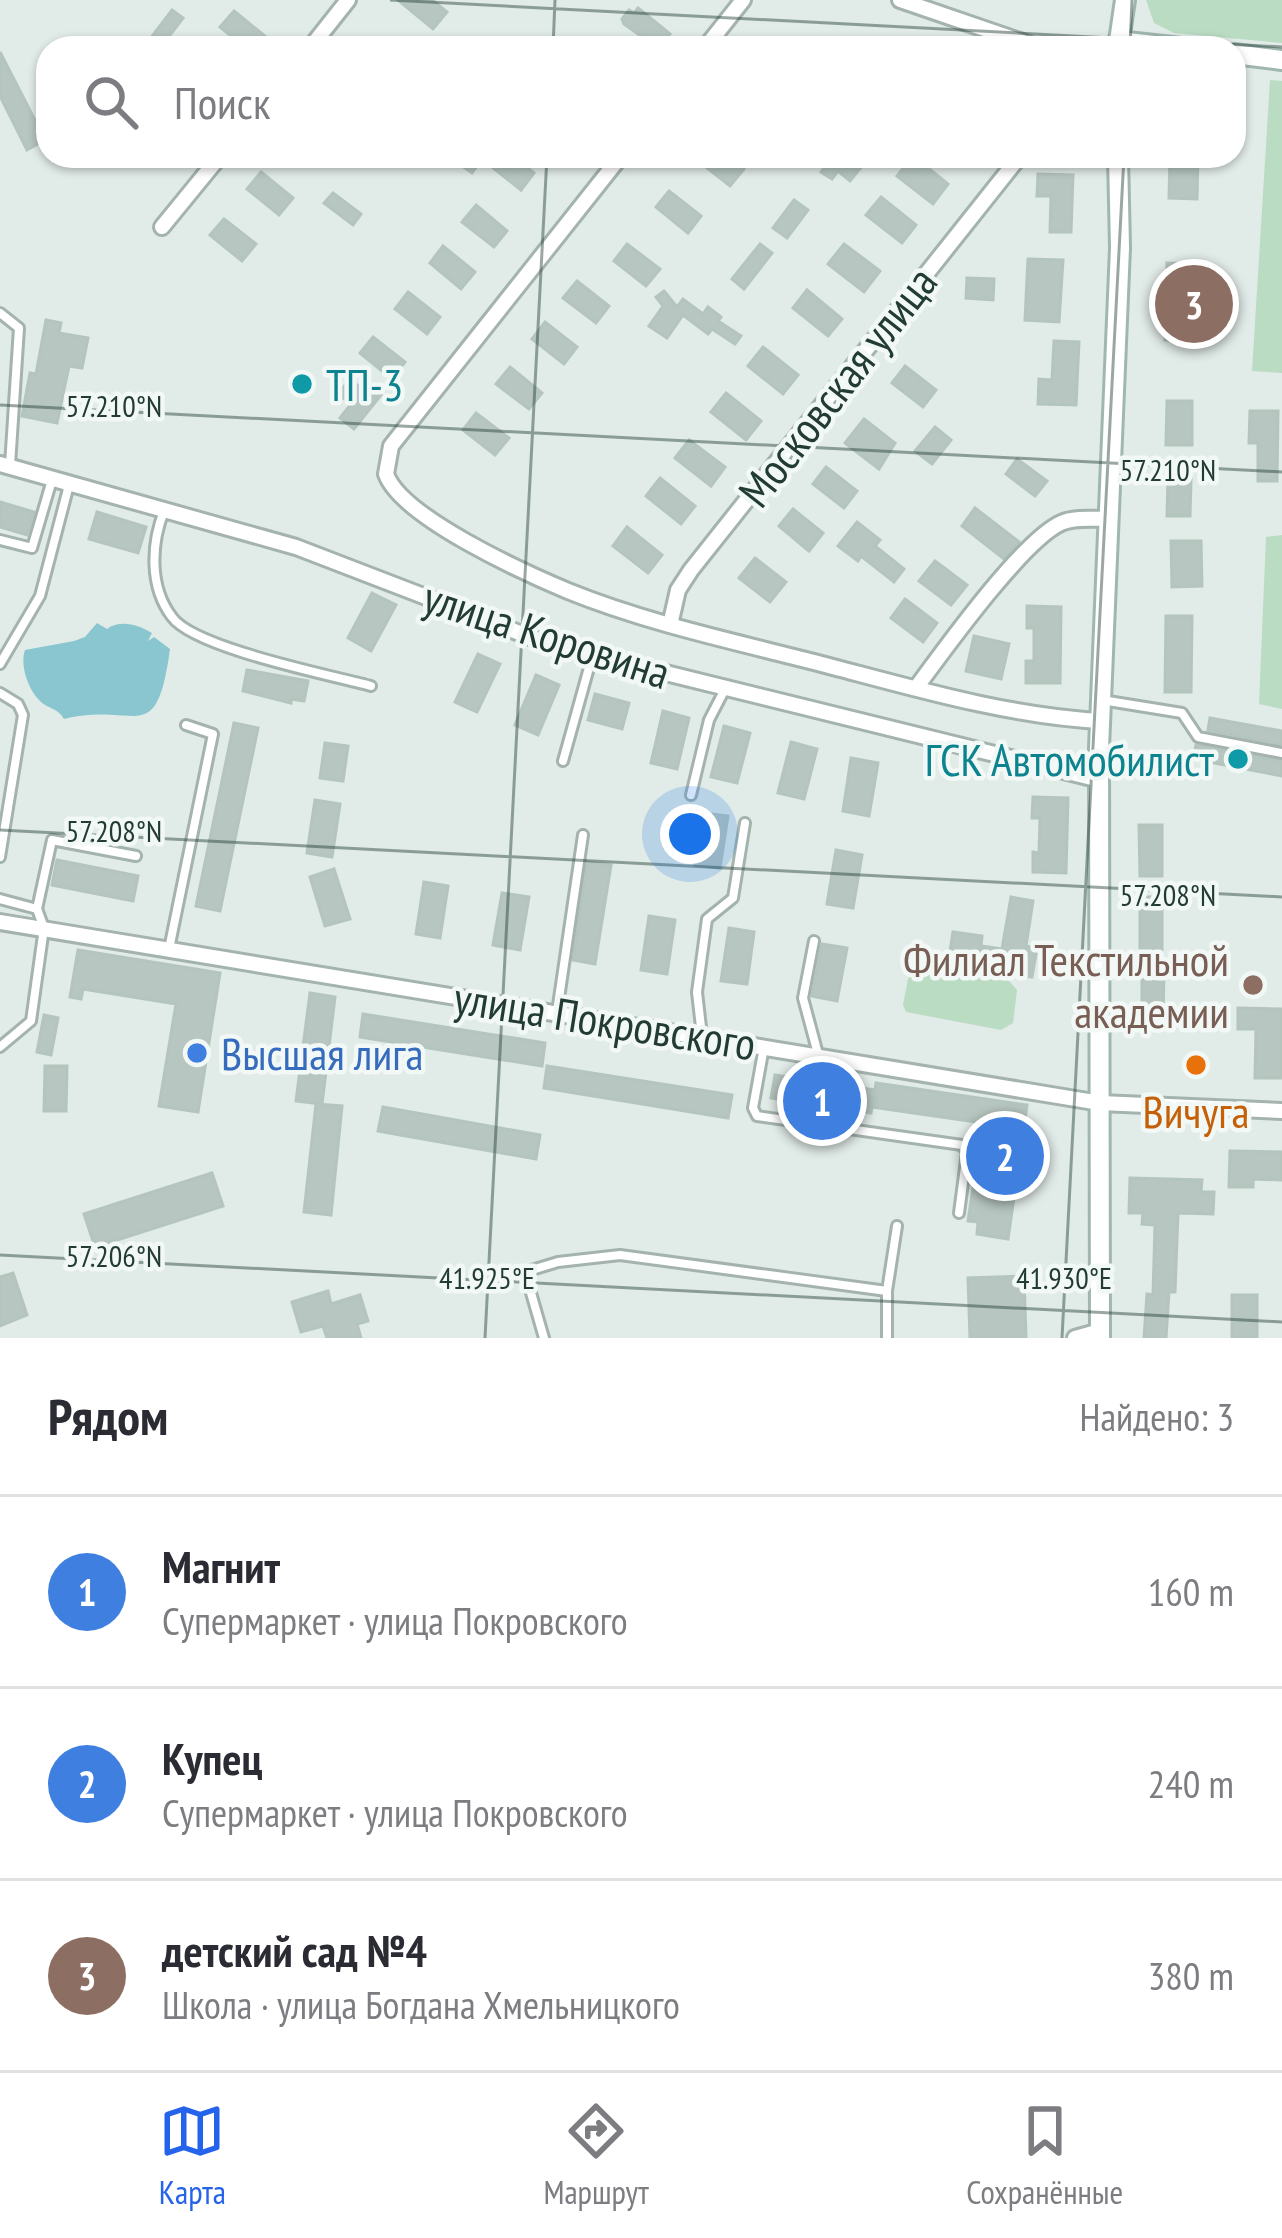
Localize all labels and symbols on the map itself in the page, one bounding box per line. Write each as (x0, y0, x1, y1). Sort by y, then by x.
street label: Московская улица (725, 254, 949, 518)
pin: 3 (1155, 259, 1233, 349)
place label: ТП-3 (326, 355, 403, 413)
marker: ТП-3 (289, 371, 315, 397)
text: 57.210°N (66, 386, 162, 425)
text: 57.210°N (1120, 450, 1216, 489)
street label: улица Коровина (416, 567, 678, 701)
place label: ГСК Автомобилист (925, 730, 1215, 788)
marker: ГСК Автомобилист (1225, 746, 1251, 772)
your location (660, 804, 720, 864)
text: 57.208°N (66, 811, 162, 850)
text: 57.208°N (1120, 875, 1216, 914)
place label: Филиал Текстильной академии (903, 930, 1229, 1040)
street label: улица Покровского (450, 968, 760, 1072)
marker: Филиал Текстильной академии (1240, 972, 1266, 998)
place label: Высшая лига (221, 1024, 424, 1082)
marker: Высшая лига (184, 1040, 210, 1066)
marker: Вичуга (1183, 1052, 1209, 1078)
pin: 1 (783, 1056, 861, 1146)
place label: Вичуга (1142, 1082, 1250, 1140)
pin: 2 (966, 1111, 1044, 1201)
text: 57.206°N (66, 1236, 162, 1275)
text: 41.925°E (439, 1258, 535, 1297)
text: 41.930°E (1016, 1258, 1112, 1297)

